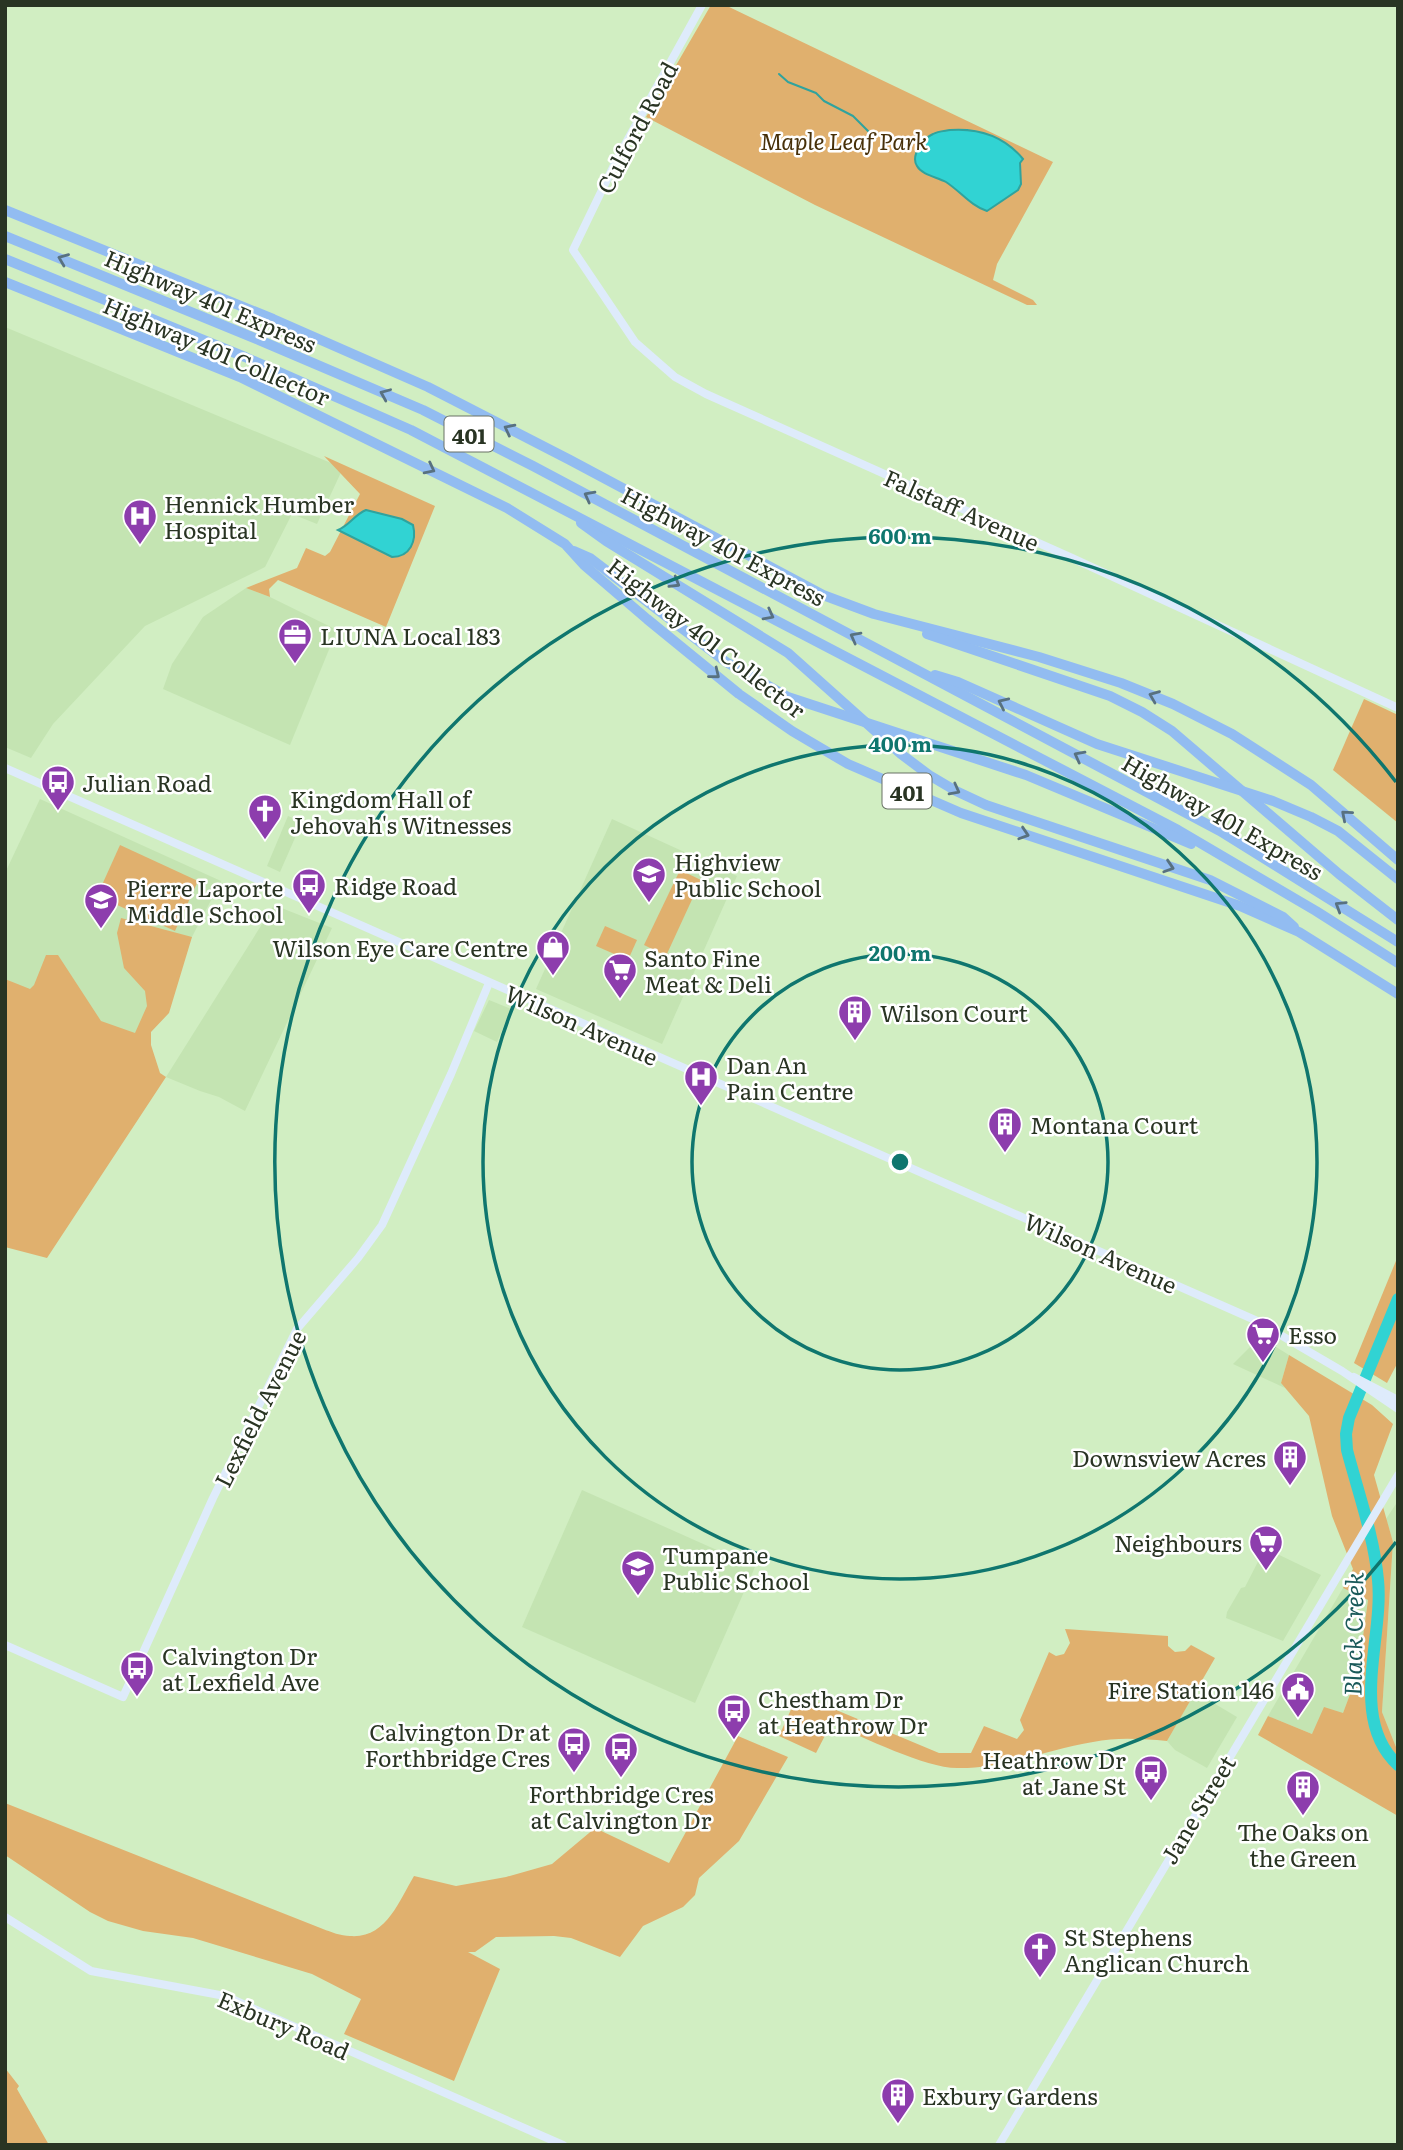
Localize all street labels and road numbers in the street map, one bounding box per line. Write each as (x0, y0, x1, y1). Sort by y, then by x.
street label: Culford Road (587, 55, 685, 199)
street label: Highway 401 Express (100, 240, 322, 360)
street label: Highway 401 Collector (98, 287, 336, 413)
road number: 401 (444, 416, 494, 452)
street label: Falstaff Avenue (879, 460, 1045, 558)
street label: Highway 401 Express (616, 477, 832, 613)
street label: Highway 401 Collector (601, 549, 813, 725)
street label: Highway 401 Express (1116, 745, 1330, 887)
road number: 401 (883, 774, 932, 808)
street label: Wilson Avenue (500, 975, 664, 1073)
street label: Wilson Avenue (1019, 1203, 1183, 1301)
street label: Lexfield Avenue (205, 1323, 313, 1493)
street label: Jane Street (1151, 1748, 1243, 1870)
street label: Exbury Road (213, 1981, 355, 2067)

